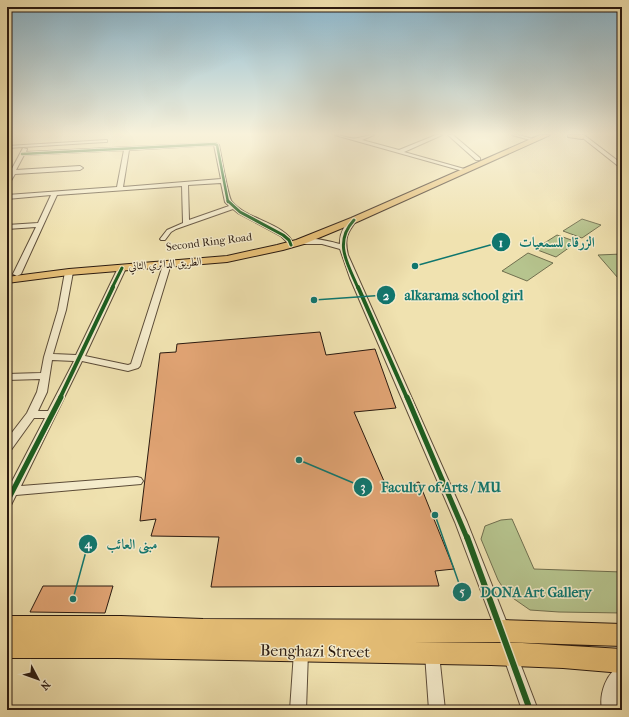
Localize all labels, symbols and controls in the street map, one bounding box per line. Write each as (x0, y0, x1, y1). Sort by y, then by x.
callout: الزرقاء للسمعيات (491, 229, 603, 255)
street label: Second Ring Road (165, 230, 254, 254)
text: الزرقاء للسمعيات (519, 234, 595, 251)
text: 1 (499, 236, 503, 250)
street label: الطريق الدائري الثاني (128, 255, 202, 275)
callout: alkarama school girl (376, 282, 531, 308)
text: alkarama school girl (404, 287, 524, 304)
text: 2 (383, 289, 390, 303)
callout: Faculty of Arts / MU (353, 474, 509, 500)
text: Faculty of Arts / MU (380, 479, 501, 496)
text: 3 (361, 480, 366, 495)
callout: مبنى العائب (78, 531, 165, 557)
text: مبنى العائب (107, 536, 157, 554)
text: 4 (83, 537, 92, 552)
callout: DONA Art Gallery (452, 579, 599, 605)
text: DONA Art Gallery (480, 584, 593, 601)
text: 5 (459, 585, 465, 599)
street label: Benghazi Street (260, 641, 370, 661)
north arrow (18, 659, 58, 699)
text: N (37, 678, 53, 693)

